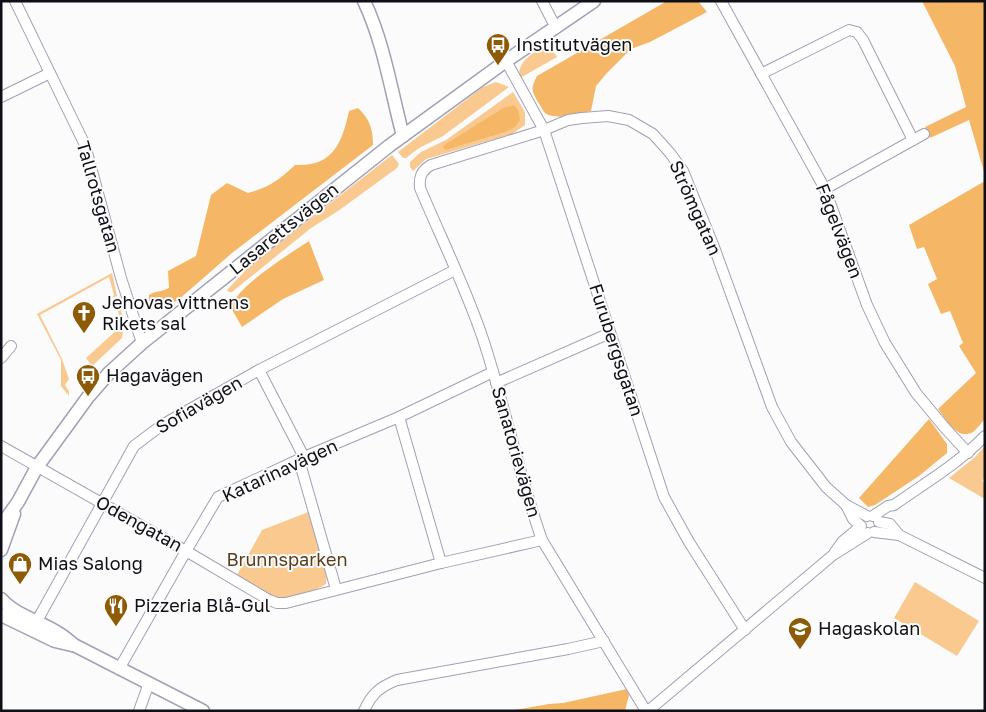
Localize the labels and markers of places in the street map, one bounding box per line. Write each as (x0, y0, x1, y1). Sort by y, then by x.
bus stop icon: Institutvägen (485, 32, 511, 66)
place label: Institutvägen (516, 33, 632, 55)
place label: Jehovas vittnens Rikets sal (102, 291, 249, 334)
church icon: Jehovas vittnens Rikets sal (71, 300, 97, 334)
bus stop icon: Hagavägen (75, 363, 101, 397)
place label: Hagavägen (106, 364, 203, 386)
shop icon: Mias Salong (7, 551, 33, 585)
place label: Mias Salong (38, 552, 143, 574)
restaurant icon: Pizzeria Blå-Gul (103, 593, 129, 627)
place label: Pizzeria Blå-Gul (134, 594, 271, 616)
school or university icon: Hagaskolan (787, 616, 813, 650)
place label: Hagaskolan (818, 617, 920, 639)

